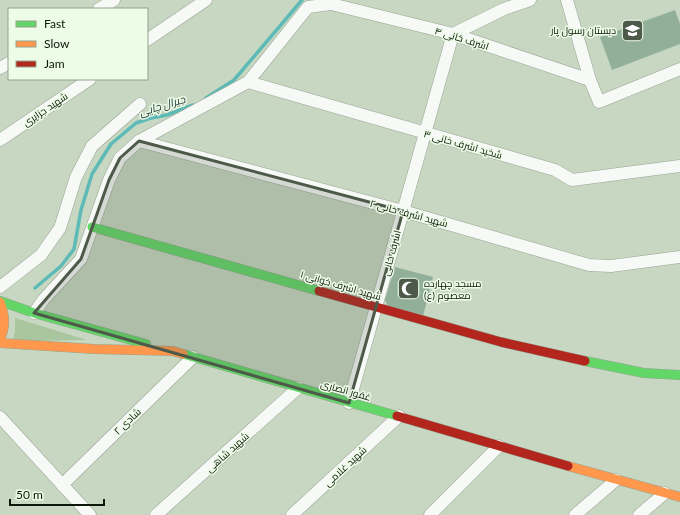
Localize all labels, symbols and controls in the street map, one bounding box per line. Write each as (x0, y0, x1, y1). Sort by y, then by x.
legend (8, 8, 148, 80)
text: Fast (44, 16, 66, 31)
school or university icon: دبستان رسول پار (619, 17, 645, 43)
street label: اشرف خانی ۴ (433, 24, 490, 53)
place label: دبستان رسول پار (550, 24, 616, 37)
text: Slow (44, 36, 70, 51)
text: Jam (44, 56, 65, 71)
street label: شهید جزایری (20, 90, 70, 129)
water label: جیرال چایی (137, 92, 188, 120)
street label: شخید اشرف خانی ۳ (422, 127, 504, 162)
street label: شهید اشرف خانی ۲ (368, 197, 449, 230)
street label: اشرف خانی (379, 229, 404, 277)
street label: شهید اشرف خوانی ۱ (299, 268, 383, 303)
mosque icon: مسجد چهارده معصوم (ع) (396, 276, 422, 302)
place label: مسجد چهارده معصوم (ع) (424, 277, 481, 303)
street label: غفور انصاری (319, 377, 373, 404)
street label: شادی ۲ (111, 405, 144, 437)
street label: شهید شاهی (203, 430, 252, 475)
street label: شهید غلامی (321, 443, 369, 489)
scale bar (10, 481, 104, 507)
text: 50 m (16, 487, 43, 502)

